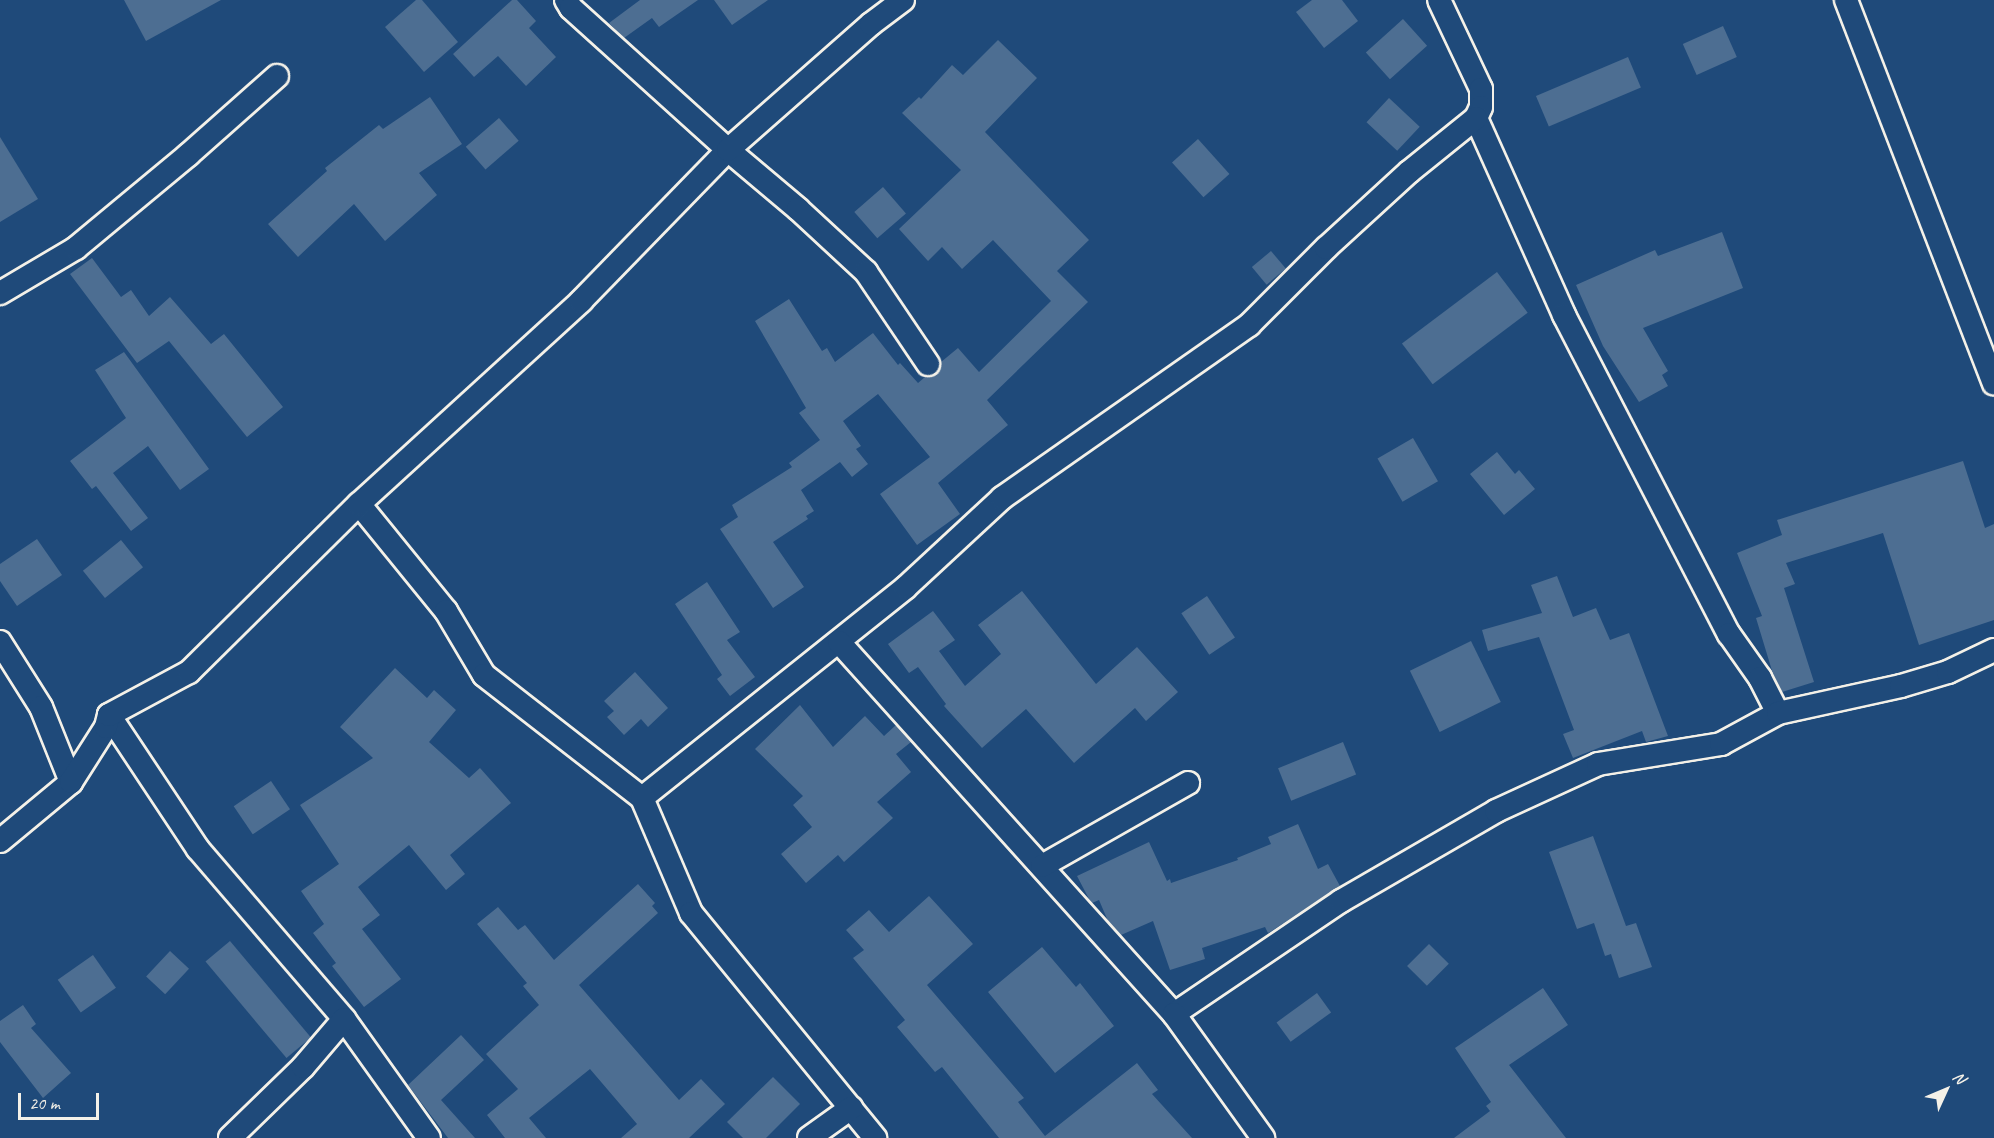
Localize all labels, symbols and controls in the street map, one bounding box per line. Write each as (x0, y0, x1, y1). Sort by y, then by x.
north arrow (1916, 1060, 1976, 1120)
text: N (1948, 1067, 1970, 1088)
scale bar (21, 1081, 102, 1119)
text: 20 m (29, 1092, 60, 1114)

